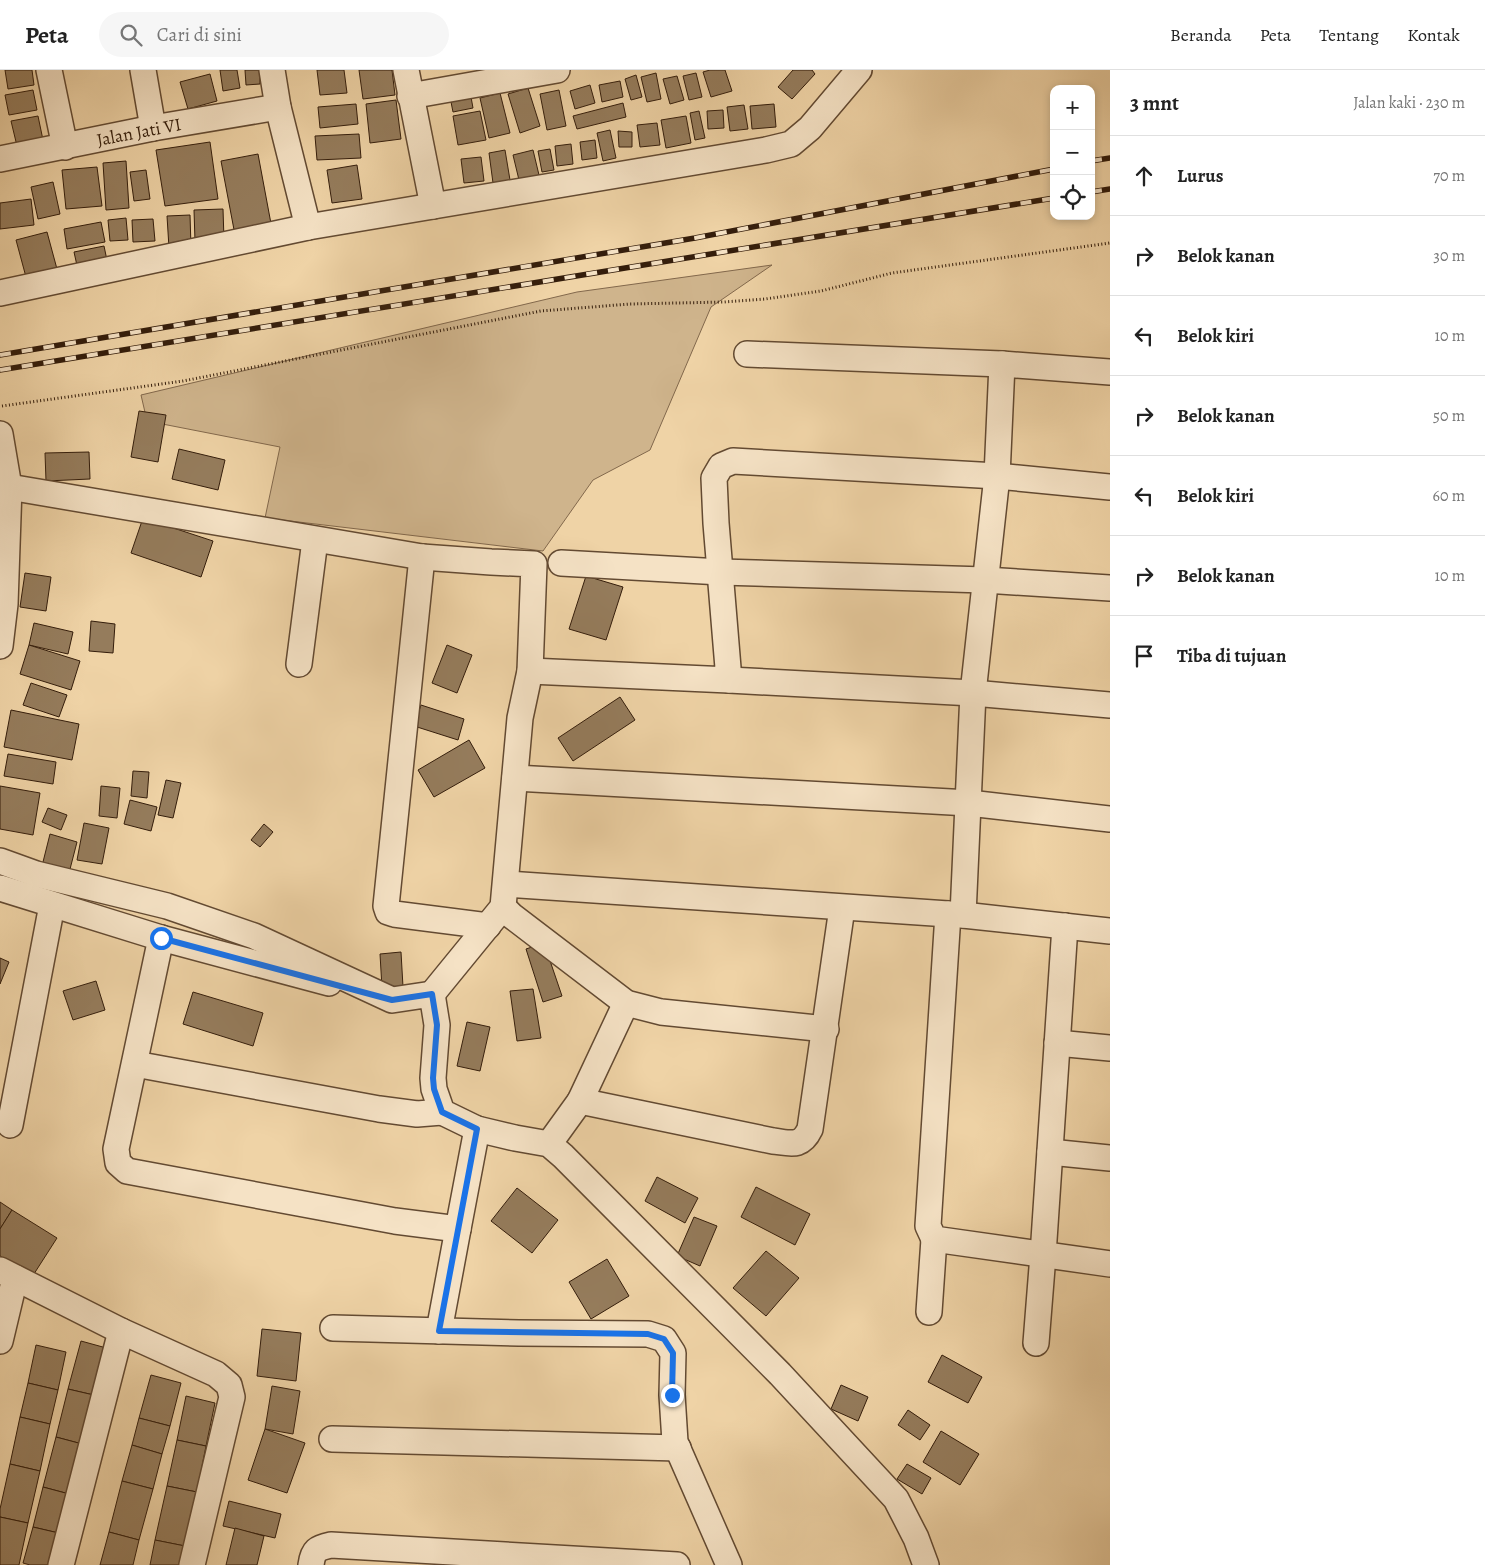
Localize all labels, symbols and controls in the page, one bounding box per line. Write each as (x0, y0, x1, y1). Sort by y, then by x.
search box (99, 12, 449, 57)
text: Peta (25, 19, 69, 51)
icon: search (117, 21, 145, 49)
text: Cari di sini (157, 22, 242, 48)
text: Beranda (1170, 23, 1232, 47)
text: Peta (1260, 23, 1291, 47)
text: Tentang (1319, 23, 1379, 47)
text: Kontak (1407, 23, 1460, 47)
map controls (1050, 85, 1095, 220)
button: + (1050, 85, 1095, 130)
text: 3 mnt (1130, 89, 1179, 117)
text: Jalan kaki · 230 m (1353, 92, 1465, 114)
street label: Jalan Jati VI (95, 112, 183, 152)
button: − (1050, 130, 1095, 175)
icon: ahead (1130, 162, 1158, 190)
text: Lurus (1177, 163, 1223, 189)
text: 70 m (1433, 165, 1465, 187)
button: locate (1050, 175, 1095, 220)
icon: right (1130, 242, 1158, 270)
text: Belok kanan (1177, 243, 1275, 269)
text: 30 m (1433, 245, 1465, 267)
icon: left (1130, 322, 1158, 350)
text: Belok kiri (1177, 323, 1254, 349)
text: 10 m (1435, 325, 1465, 347)
icon: right (1130, 402, 1158, 430)
text: Belok kanan (1177, 403, 1275, 429)
text: 50 m (1433, 405, 1465, 427)
icon: left (1130, 482, 1158, 510)
text: Belok kiri (1177, 483, 1254, 509)
text: 60 m (1433, 485, 1465, 507)
icon: right (1130, 562, 1158, 590)
text: Belok kanan (1177, 563, 1275, 589)
text: 10 m (1435, 565, 1465, 587)
icon: arrive (1130, 642, 1158, 670)
text: Tiba di tujuan (1177, 643, 1286, 669)
route start (150, 927, 173, 950)
route end (661, 1384, 684, 1407)

